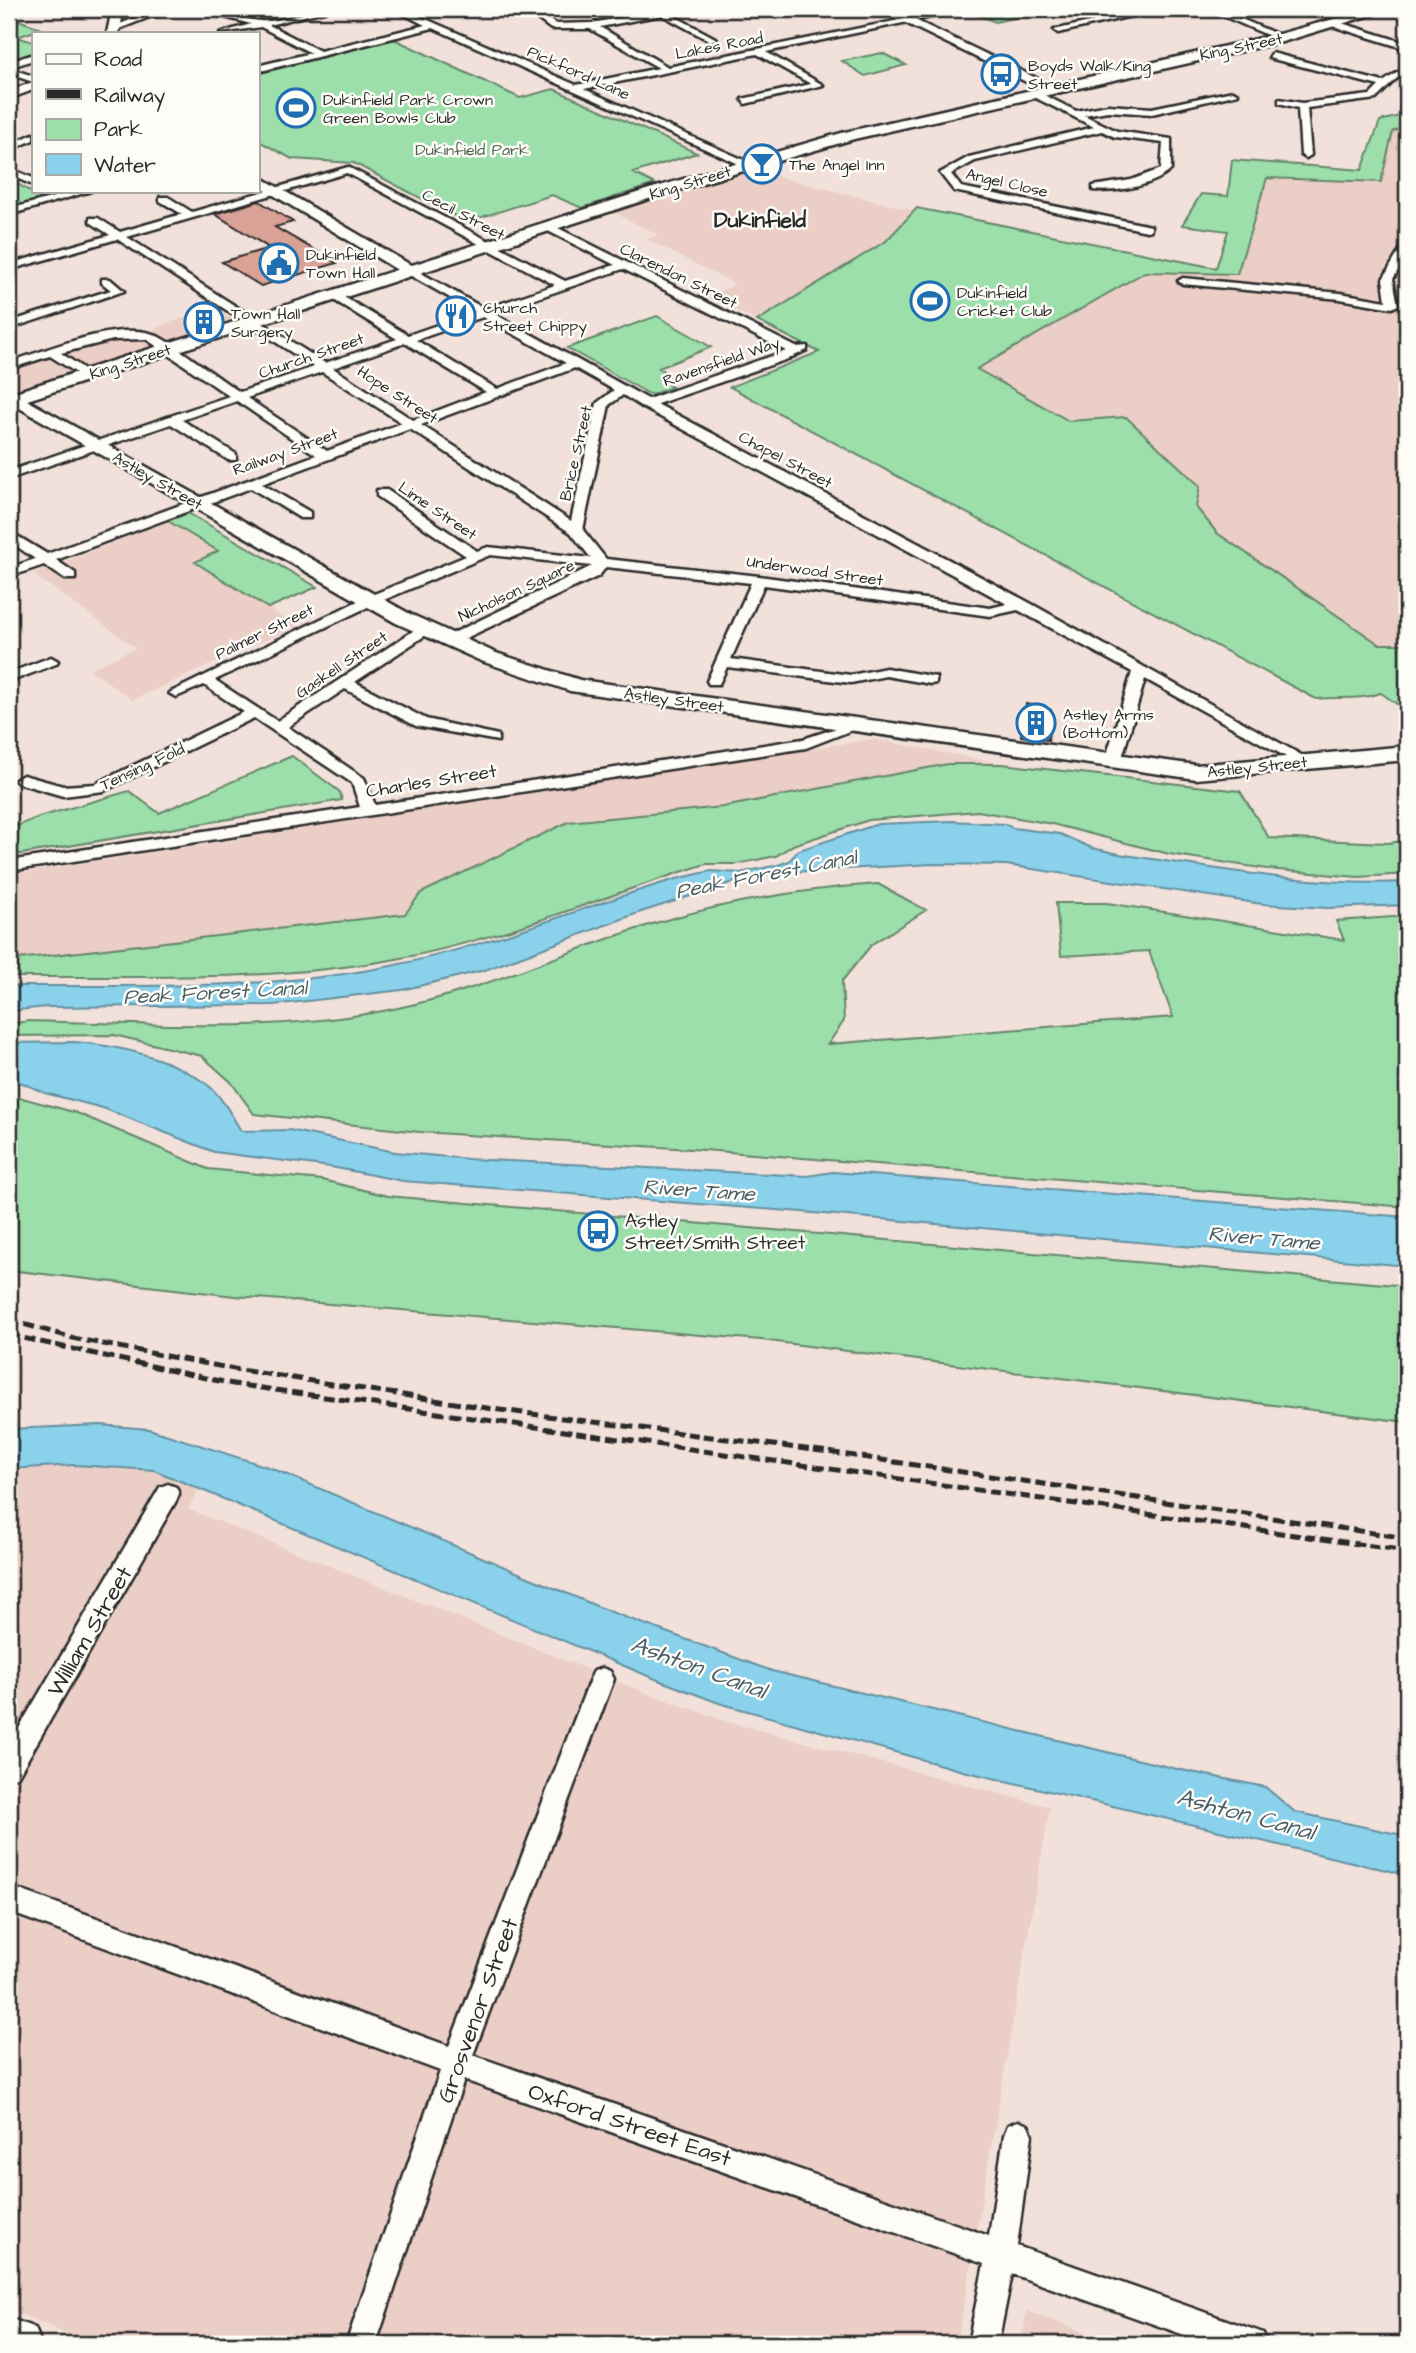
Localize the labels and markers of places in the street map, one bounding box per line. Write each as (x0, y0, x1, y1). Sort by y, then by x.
bus stop icon: Boyds Walk/King Street (980, 53, 1022, 95)
place label: Boyds Walk/King Street (1028, 55, 1151, 95)
sports icon: Dukinfield Park Crown Green Bowls Club (275, 87, 317, 129)
place label: Dukinfield Park Crown Green Bowls Club (323, 89, 493, 129)
bar icon: The Angel Inn (741, 143, 783, 185)
place label: The Angel Inn (789, 154, 884, 177)
public building icon: Dukinfield Town Hall (258, 242, 300, 284)
place label: Dukinfield Town Hall (306, 244, 376, 284)
sports icon: Dukinfield Cricket Club (909, 280, 951, 322)
place label: Dukinfield Cricket Club (957, 282, 1052, 322)
restaurant icon: Church Street Chippy (435, 295, 477, 337)
place label: Church Street Chippy (483, 297, 587, 338)
building icon: Town Hall Surgery (183, 301, 225, 343)
place label: Town Hall Surgery (231, 303, 300, 344)
building icon: Astley Arms (Bottom) (1015, 702, 1057, 744)
place label: Astley Arms (Bottom) (1063, 704, 1154, 744)
place label: Astley Street/Smith Street (625, 1208, 806, 1257)
bus stop icon: Astley Street/Smith Street (577, 1210, 619, 1252)

